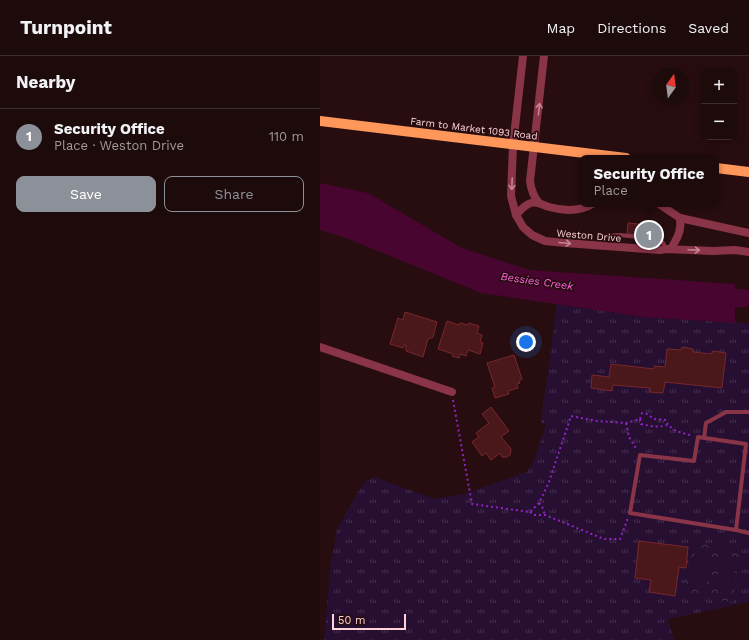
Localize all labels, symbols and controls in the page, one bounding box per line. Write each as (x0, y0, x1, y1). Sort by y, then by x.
text: Turnpoint (20, 16, 112, 39)
text: Map (547, 20, 575, 36)
text: Directions (597, 20, 666, 36)
text: Saved (688, 20, 729, 36)
north arrow (653, 68, 689, 104)
map controls (701, 68, 737, 140)
button: + (701, 68, 737, 104)
text: Nearby (16, 72, 75, 92)
one-way arrow (535, 103, 542, 116)
button: − (701, 104, 737, 140)
street label: Farm to Market 1093 Road (410, 115, 538, 142)
text: Security Office (54, 120, 165, 138)
text: 1 (26, 129, 32, 144)
text: 110 m (269, 129, 304, 144)
text: Place · Weston Drive (54, 138, 184, 153)
popup (579, 155, 719, 207)
text: Security Office (594, 165, 704, 183)
button: Save (16, 176, 156, 212)
button: Share (164, 176, 304, 212)
one-way arrow (508, 177, 516, 190)
text: Place (594, 183, 628, 198)
pin: 1 (636, 220, 662, 250)
street label: Weston Drive (556, 227, 622, 244)
one-way arrow (558, 239, 571, 247)
one-way arrow (687, 247, 700, 254)
water label: Bessies Creek (500, 270, 575, 293)
your location (516, 332, 536, 352)
scale bar (332, 612, 406, 631)
text: 50 m (338, 614, 365, 627)

